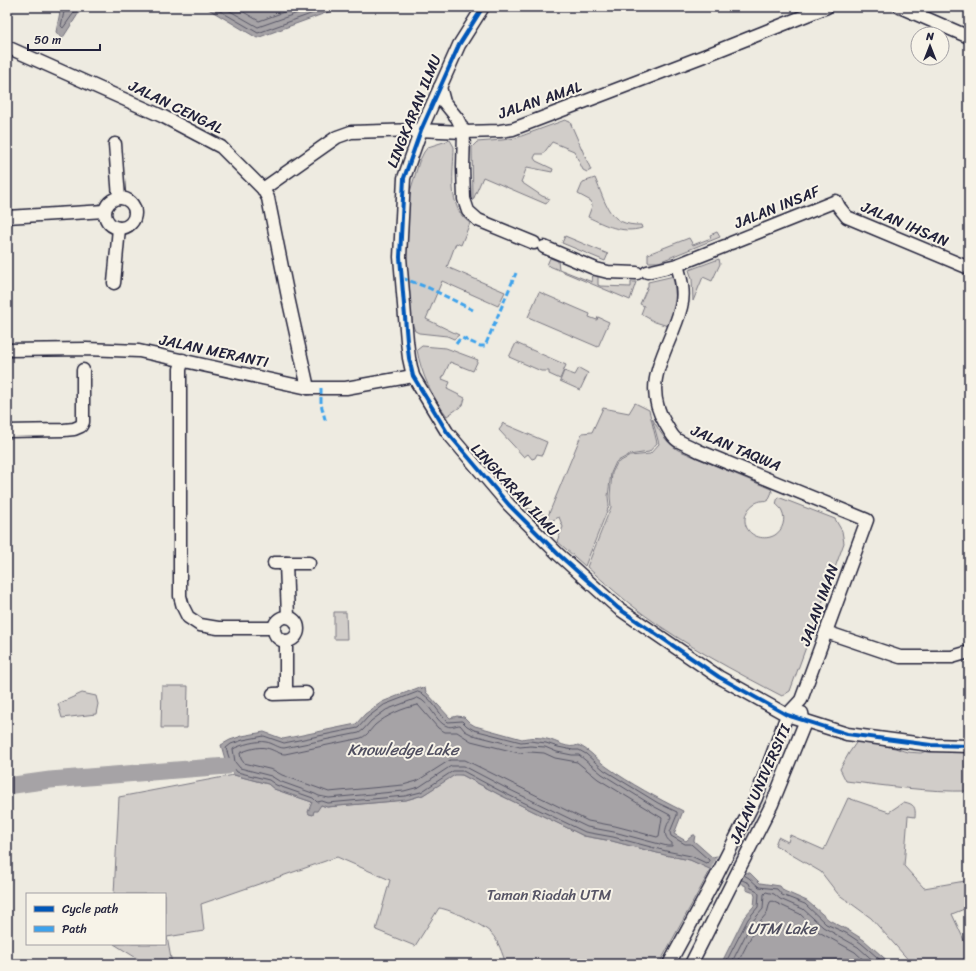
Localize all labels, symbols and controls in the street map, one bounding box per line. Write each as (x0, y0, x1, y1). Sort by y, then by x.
scale bar (28, 26, 100, 52)
north arrow (910, 26, 950, 66)
text: N (925, 27, 934, 46)
text: 50 m (34, 29, 61, 51)
street label: LINGKARAN ILMU (379, 50, 449, 172)
street label: JALAN CENGAL (123, 72, 228, 141)
street label: JALAN AMAL (494, 74, 585, 127)
street label: JALAN INSAF (729, 178, 825, 236)
street label: JALAN IHSAN (856, 193, 953, 254)
street label: JALAN MERANTI (156, 327, 271, 375)
street label: JALAN TAQWA (686, 417, 785, 479)
street label: LINGKARAN ILMU (464, 437, 566, 543)
street label: JALAN IMAN (792, 560, 846, 650)
street label: JALAN UNIVERSITI (722, 719, 798, 849)
water label: Knowledge Lake (348, 735, 460, 764)
park label: Taman Riadah UTM (487, 882, 611, 908)
legend (26, 893, 166, 945)
text: Cycle path (62, 898, 118, 920)
water label: UTM Lake (747, 914, 819, 943)
text: Path (62, 918, 87, 940)

